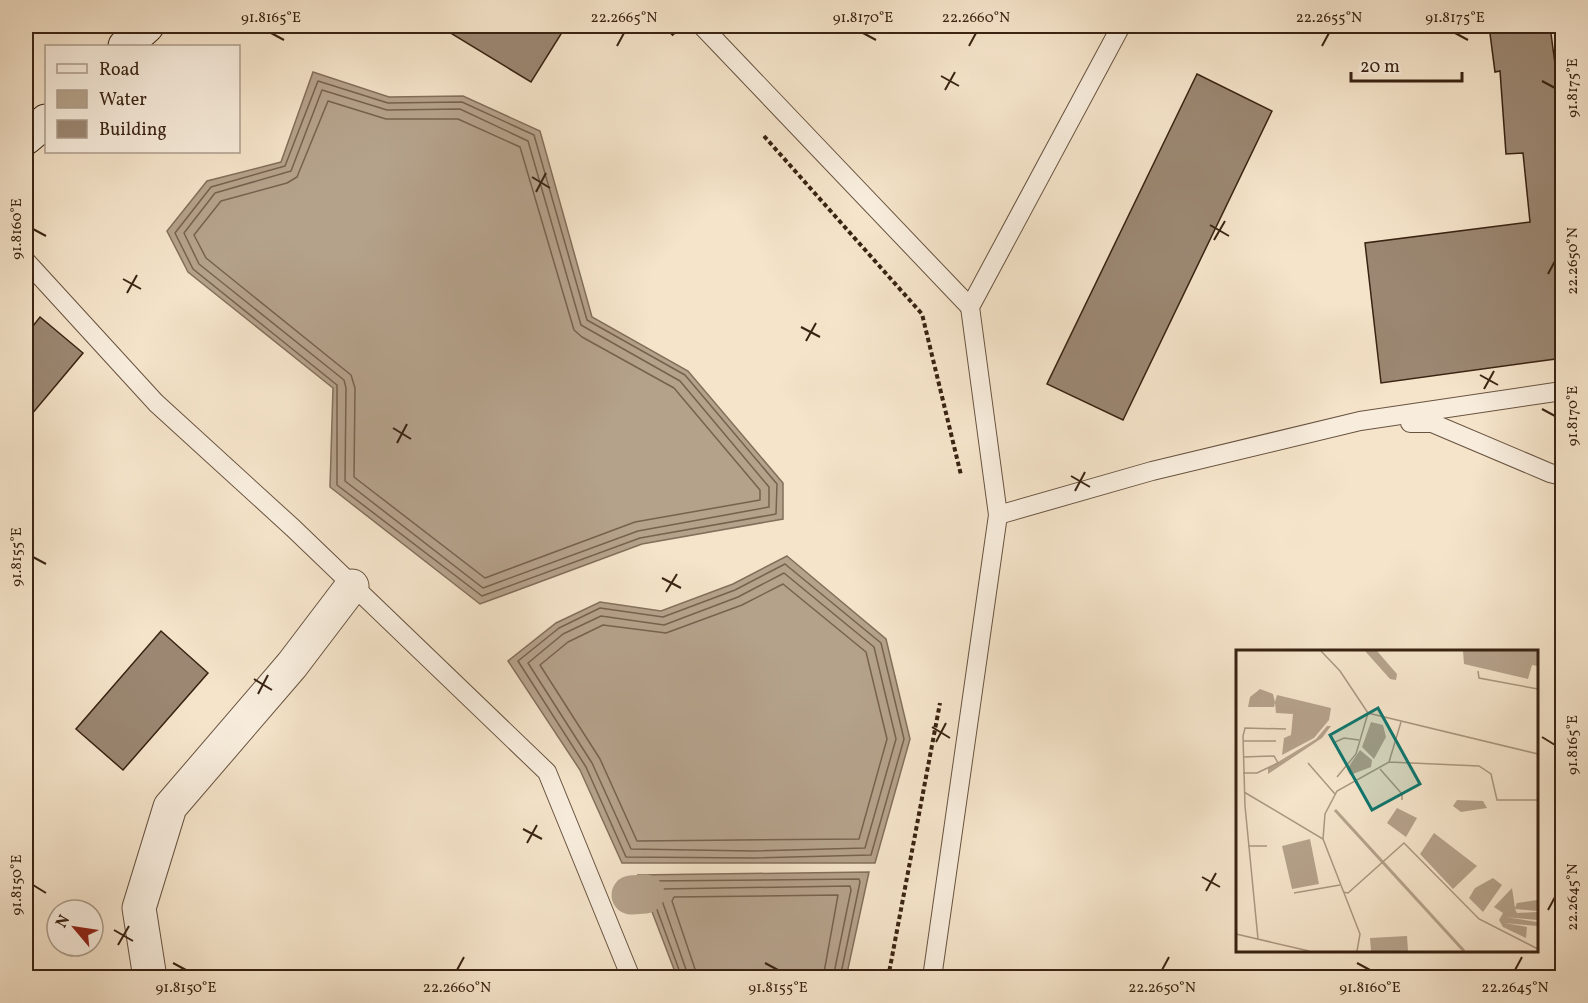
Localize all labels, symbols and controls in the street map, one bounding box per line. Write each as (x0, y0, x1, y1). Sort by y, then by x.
text: 91.8165°E (241, 8, 301, 29)
text: 22.2665°N (591, 8, 657, 29)
text: 91.8170°E (833, 8, 893, 29)
text: 22.2660°N (942, 8, 1010, 29)
text: 22.2655°N (1296, 8, 1362, 29)
text: 91.8175°E (1425, 8, 1485, 29)
legend (45, 45, 240, 153)
scale bar (1351, 45, 1462, 83)
text: 20 m (1360, 55, 1400, 80)
text: Road (99, 58, 140, 83)
text: 91.8175°E (1563, 58, 1584, 118)
text: Water (99, 88, 147, 113)
text: Building (99, 118, 167, 143)
text: 91.8160°E (7, 198, 28, 260)
text: 22.2650°N (1563, 227, 1584, 295)
text: 91.8170°E (1563, 386, 1584, 446)
text: 91.8155°E (7, 527, 28, 587)
inset map (1236, 650, 1537, 952)
text: 91.8165°E (1563, 715, 1584, 775)
text: 91.8150°E (7, 855, 28, 915)
text: 22.2645°N (1563, 863, 1584, 931)
north arrow (45, 898, 105, 958)
text: N (51, 911, 76, 932)
text: 91.8150°E (156, 978, 216, 999)
text: 22.2660°N (423, 978, 491, 999)
text: 91.8155°E (748, 978, 808, 999)
text: 22.2650°N (1128, 978, 1196, 999)
text: 91.8160°E (1339, 978, 1401, 999)
text: 22.2645°N (1481, 978, 1549, 999)

